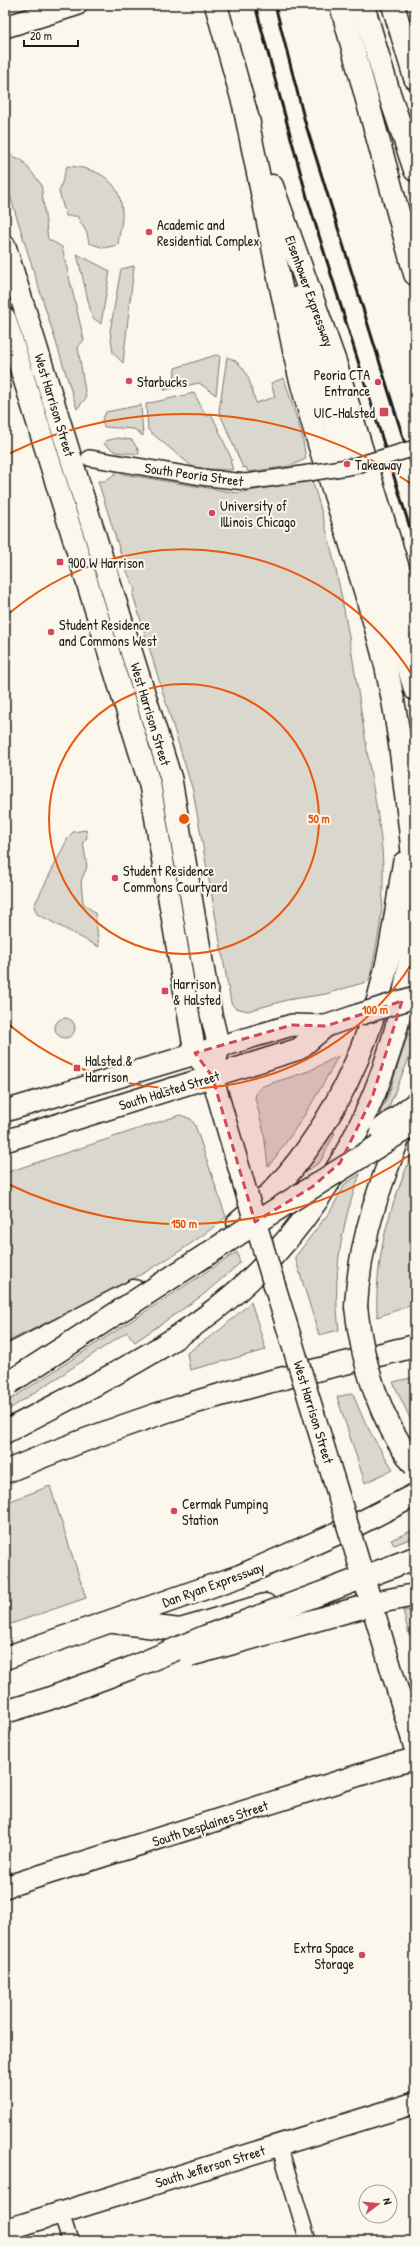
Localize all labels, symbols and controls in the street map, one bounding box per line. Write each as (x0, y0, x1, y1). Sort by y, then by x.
scale bar (24, 22, 78, 48)
text: 20 m (30, 27, 52, 44)
place label: Academic and Residential Complex (157, 215, 260, 251)
marker: Academic and Residential Complex (144, 227, 154, 237)
street label: Eisenhower Expressway (280, 233, 339, 350)
street label: West Harrison Street (30, 351, 80, 459)
place label: Peoria CTA Entrance (314, 365, 370, 400)
place label: Starbucks (137, 372, 187, 391)
marker: Starbucks (124, 376, 134, 386)
marker: Peoria CTA Entrance (373, 377, 383, 387)
place label: UIC-Halsted (314, 403, 376, 422)
marker: UIC-Halsted (378, 406, 390, 418)
place label: Takeaway (355, 455, 402, 475)
street label: South Peoria Street (143, 458, 245, 490)
marker: Takeaway (342, 459, 352, 469)
place label: University of Illinois Chicago (220, 496, 296, 532)
marker: University of Illinois Chicago (207, 508, 217, 518)
place label: 900 W Harrison (68, 553, 144, 572)
marker: 900 W Harrison (55, 557, 65, 567)
place label: Student Residence and Commons West (59, 615, 157, 650)
marker: Student Residence and Commons West (46, 627, 56, 637)
street label: West Harrison Street (126, 660, 176, 768)
text: 50 m (308, 810, 330, 827)
centre of rings (177, 812, 191, 826)
place label: Student Residence Commons Courtyard (123, 861, 228, 897)
marker: Student Residence Commons Courtyard (110, 873, 120, 883)
place label: Harrison & Halsted (173, 974, 221, 1009)
marker: Harrison & Halsted (160, 986, 170, 996)
text: 100 m (362, 1001, 388, 1018)
place label: Halsted & Harrison (85, 1051, 133, 1086)
marker: Halsted & Harrison (72, 1063, 82, 1073)
street label: South Halsted Street (116, 1066, 222, 1114)
text: 150 m (171, 1215, 197, 1232)
street label: West Harrison Street (289, 1358, 339, 1466)
place label: Cermak Pumping Station (182, 1494, 268, 1529)
marker: Cermak Pumping Station (169, 1506, 179, 1516)
street label: Dan Ryan Expressway (159, 1557, 267, 1612)
street label: South Desplaines Street (150, 1795, 271, 1852)
place label: Extra Space Storage (294, 1938, 354, 1974)
marker: Extra Space Storage (357, 1950, 367, 1960)
street label: South Jefferson Street (153, 2140, 267, 2192)
north arrow (358, 2184, 398, 2224)
text: N (380, 2196, 395, 2206)

